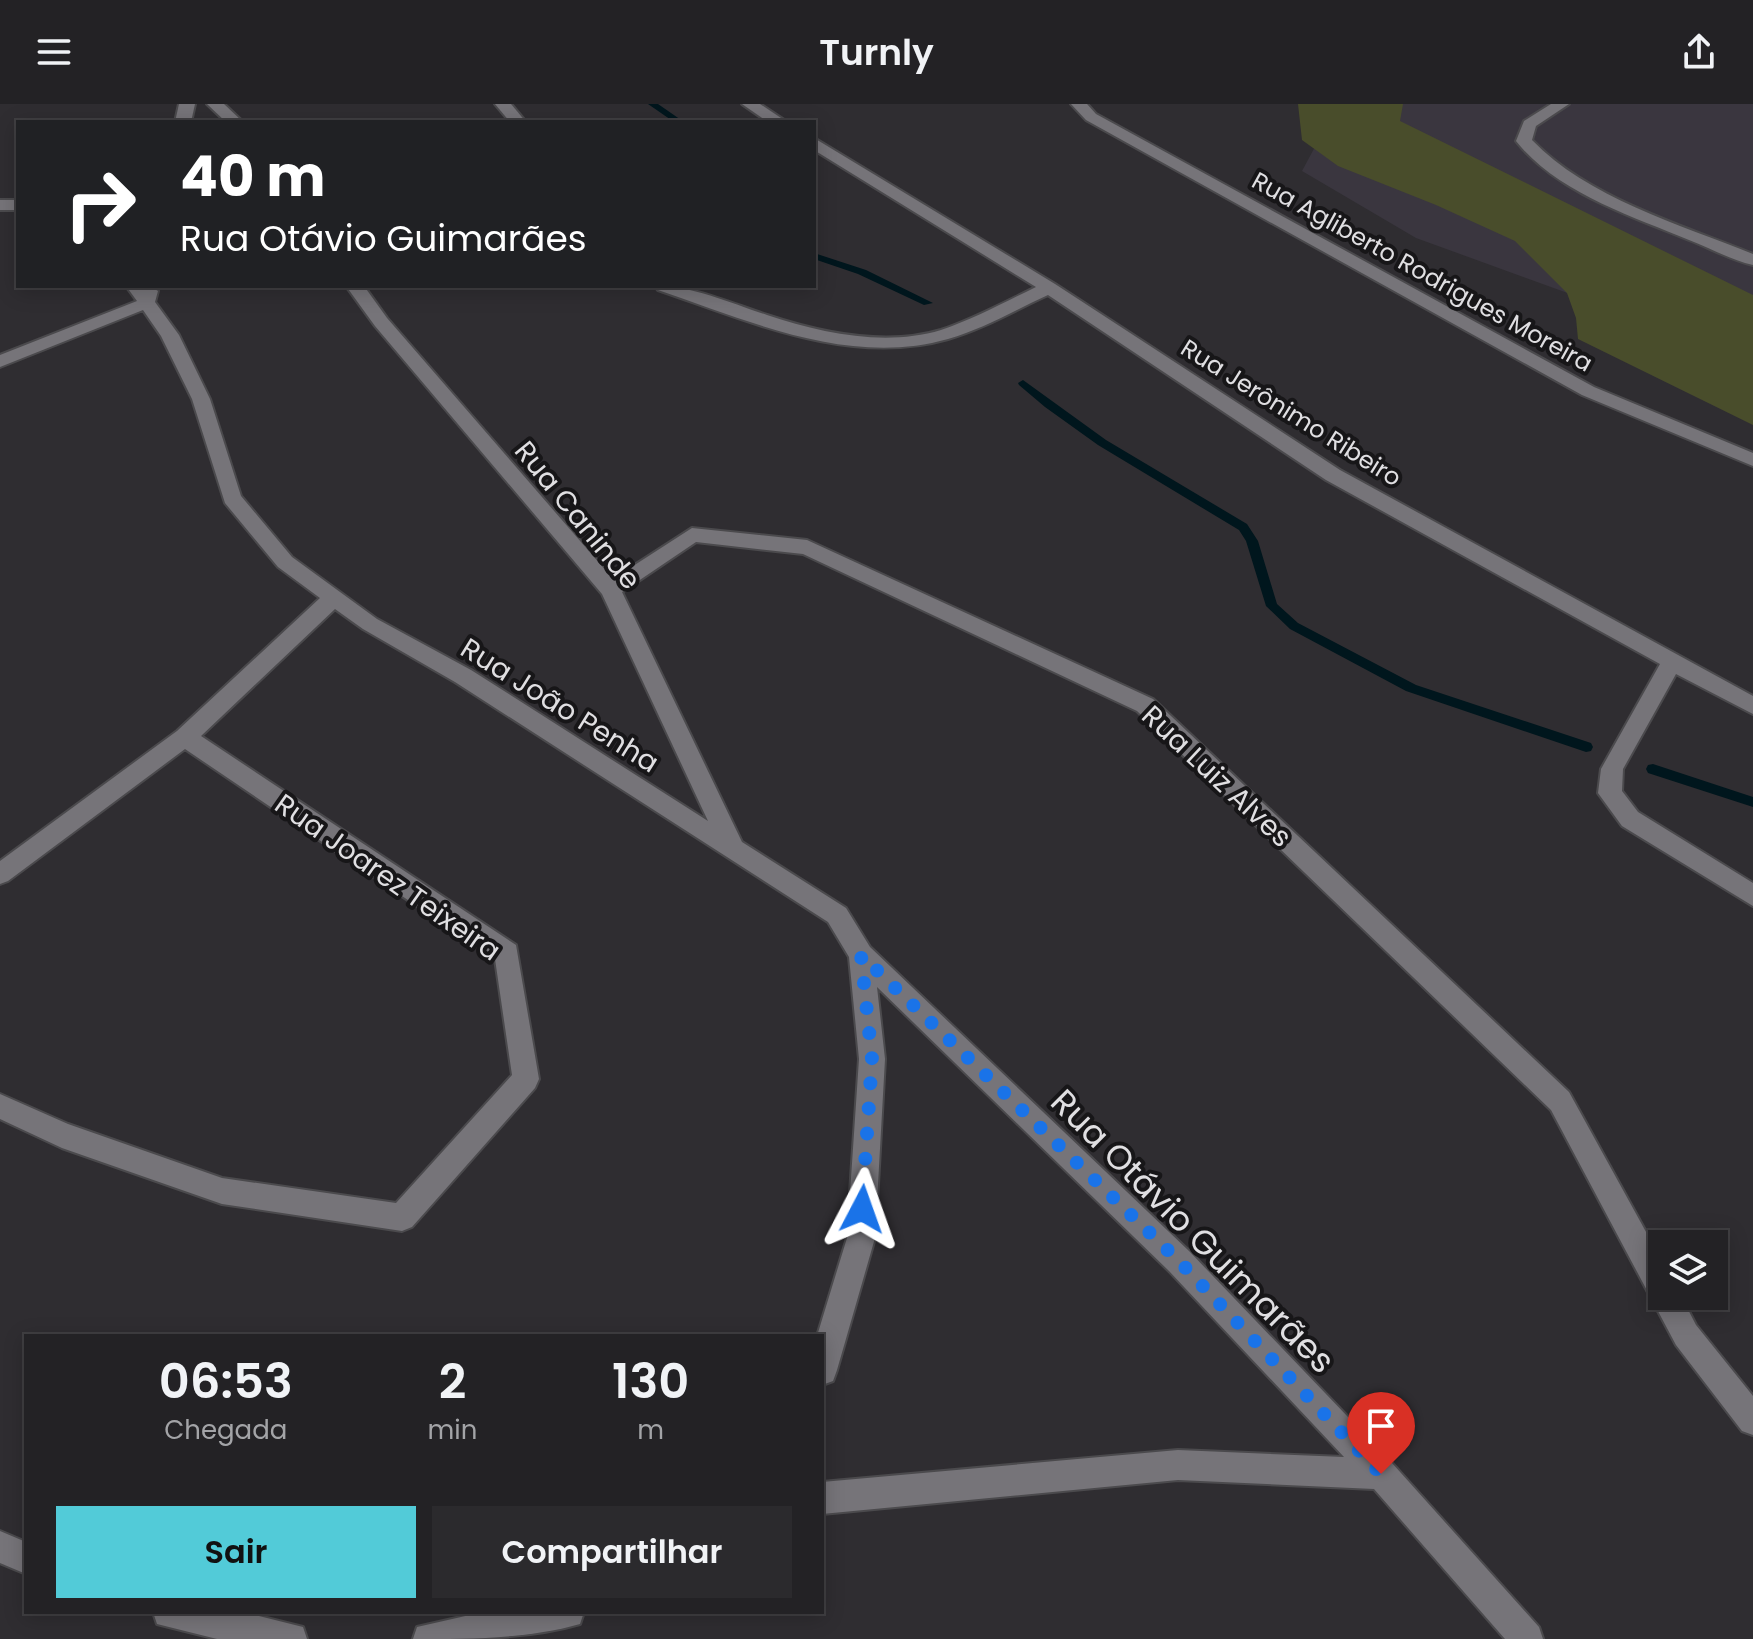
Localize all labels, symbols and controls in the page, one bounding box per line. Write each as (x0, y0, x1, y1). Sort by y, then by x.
text: Turnly (819, 27, 934, 78)
icon: menu (32, 30, 76, 74)
icon: share (1677, 30, 1721, 74)
text: 40 m (180, 137, 326, 216)
icon: right (48, 152, 152, 256)
street label: Rua Agliberto Rodrigues Moreira (1246, 164, 1598, 379)
text: Rua Otávio Guimarães (180, 213, 587, 264)
street label: Rua Jerônimo Ribeiro (1175, 331, 1408, 494)
street label: Rua Caninde (506, 433, 650, 598)
street label: Rua João Penha (453, 629, 666, 782)
street label: Rua Luiz Alves (1133, 697, 1300, 856)
street label: Rua Joarez Teixeira (267, 785, 508, 970)
street label: Rua Otávio Guimarães (1040, 1078, 1346, 1384)
position arrow (820, 1167, 904, 1251)
map controls (1648, 1230, 1728, 1310)
button: layers (1648, 1230, 1728, 1310)
text: 06:53 (159, 1348, 293, 1415)
text: 2 (439, 1348, 466, 1415)
text: 130 (612, 1348, 689, 1415)
pin (1347, 1392, 1415, 1474)
icon: arrive (1359, 1404, 1403, 1448)
text: Chegada (164, 1412, 287, 1448)
text: min (428, 1412, 477, 1448)
text: m (637, 1412, 664, 1448)
button: Sair (56, 1506, 416, 1598)
button: Compartilhar (432, 1506, 792, 1598)

